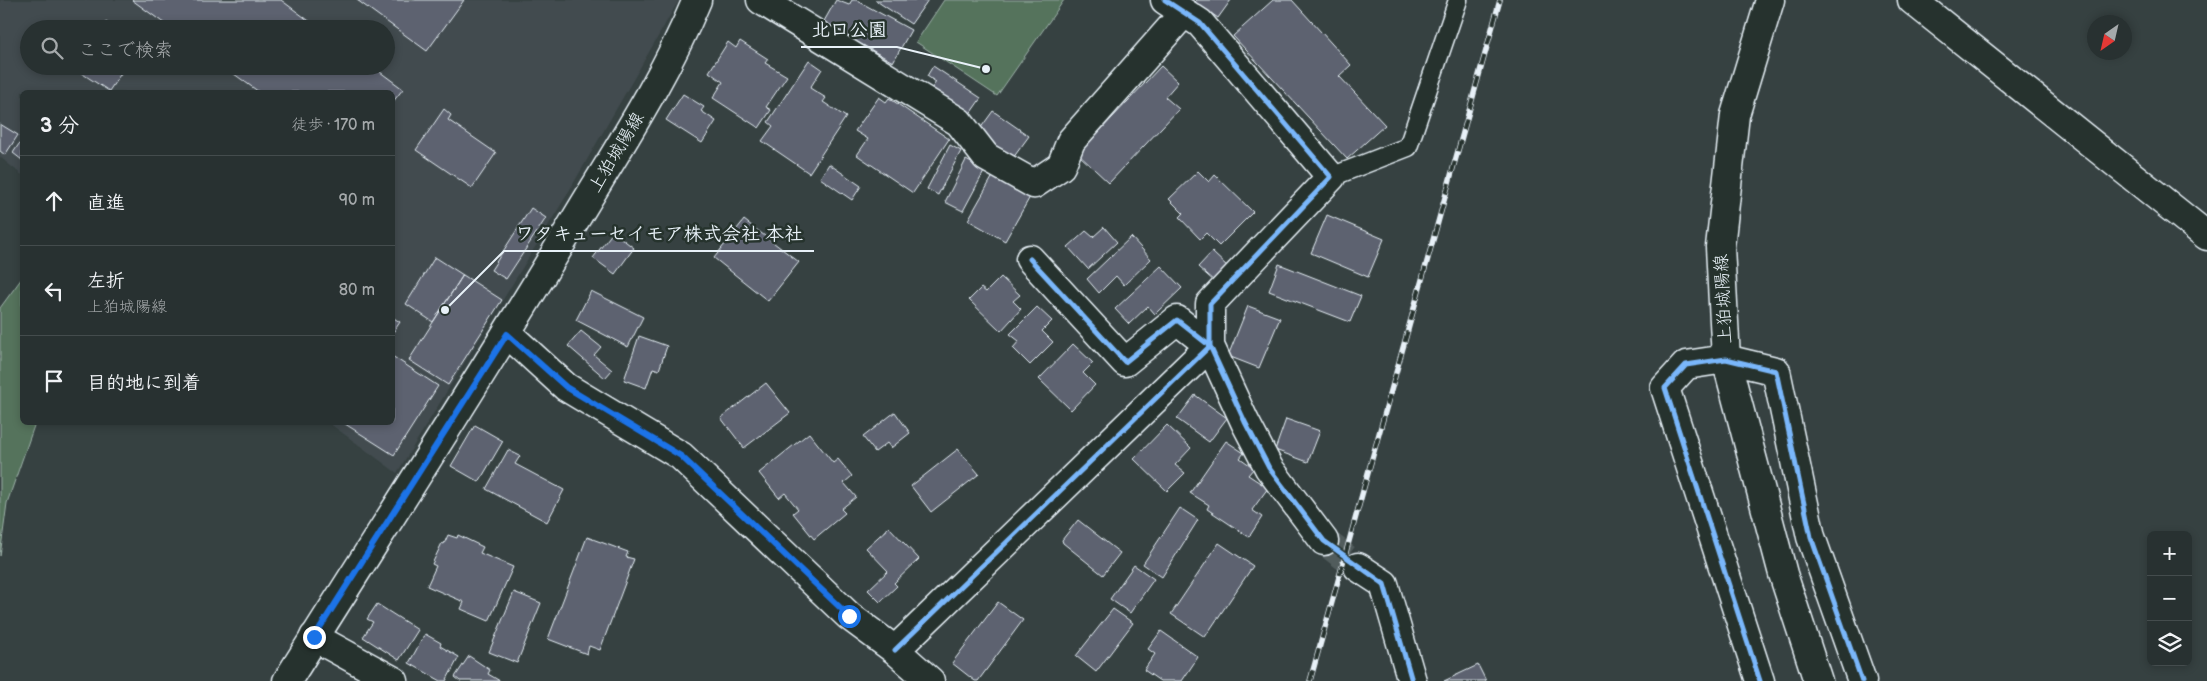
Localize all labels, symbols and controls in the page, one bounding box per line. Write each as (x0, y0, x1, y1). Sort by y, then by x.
callout: 北口公園 (801, 13, 897, 47)
north arrow (2087, 15, 2132, 60)
text: 北口公園 (811, 19, 887, 42)
search box (20, 20, 395, 75)
icon: search (38, 34, 66, 62)
text: ここで検索 (78, 39, 173, 62)
street label: 上狛城陽線 (584, 108, 649, 196)
text: 3 分 (40, 113, 79, 138)
text: 徒歩 · 170 m (292, 116, 375, 135)
icon: ahead (40, 187, 68, 215)
text: 90 m (339, 191, 375, 210)
text: 直進 (87, 192, 125, 215)
callout: ワタキューセイモア株式会社 本社 (504, 217, 814, 251)
text: ワタキューセイモア株式会社 本社 (515, 223, 803, 246)
street label: 上狛城陽線 (1711, 253, 1736, 344)
text: 左折 (87, 270, 125, 293)
icon: left (40, 277, 68, 305)
text: 80 m (339, 281, 375, 300)
text: 上狛城陽線 (87, 298, 167, 317)
icon: arrive (40, 367, 68, 395)
text: 目的地に到着 (87, 372, 201, 395)
map controls (2147, 531, 2192, 666)
button: + (2147, 531, 2192, 576)
button: − (2147, 576, 2192, 621)
route start (838, 605, 861, 628)
button: layers (2147, 621, 2192, 666)
route end (303, 626, 326, 649)

